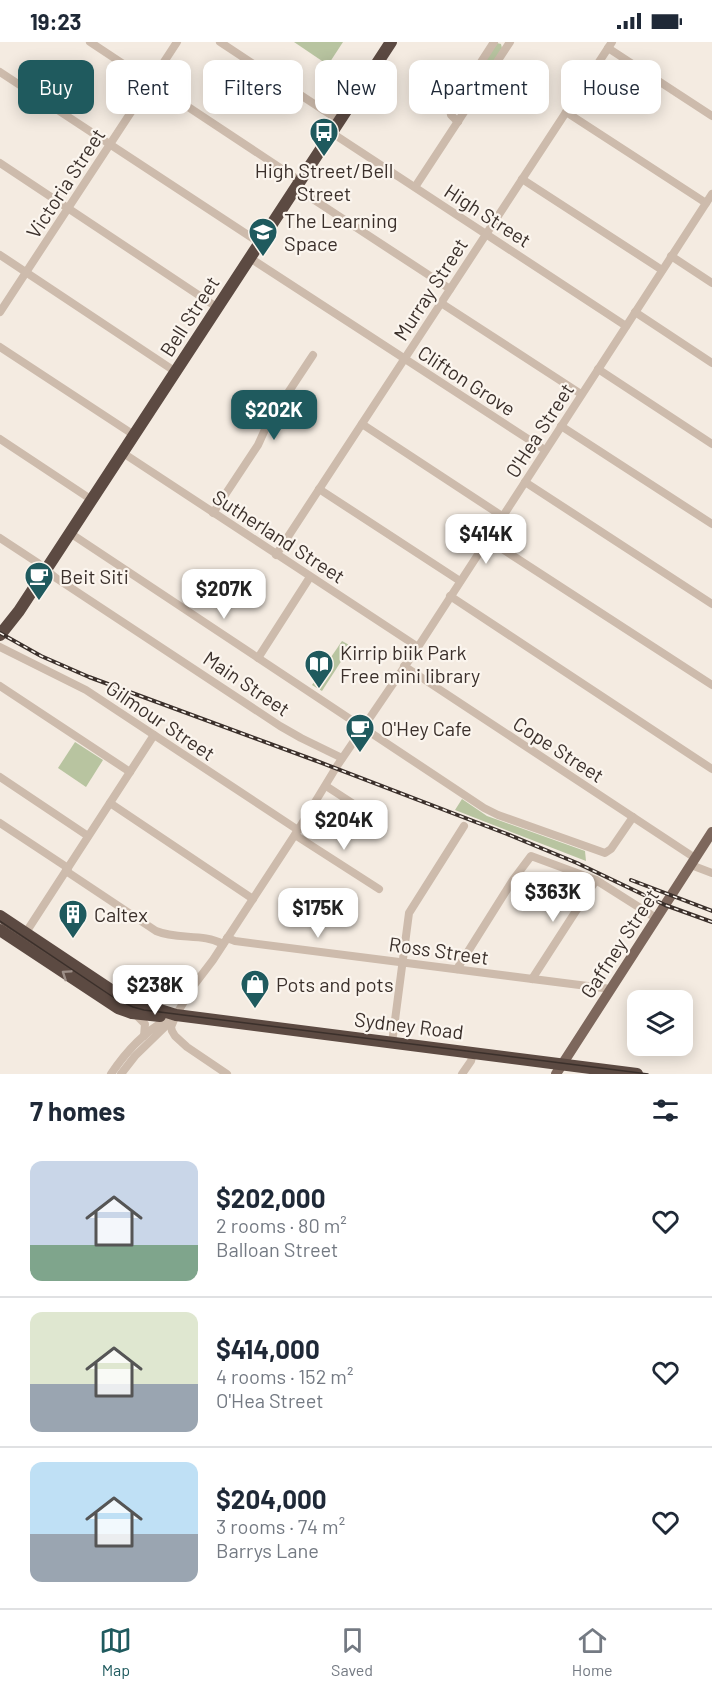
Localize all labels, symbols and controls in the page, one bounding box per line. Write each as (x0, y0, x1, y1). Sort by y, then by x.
text: 19:23 (30, 8, 81, 34)
chip: Buy (18, 60, 94, 114)
chip: Rent (106, 60, 191, 114)
chip: Filters (203, 60, 303, 114)
chip: New (315, 60, 397, 114)
chip: Apartment (409, 60, 549, 114)
chip: House (561, 60, 661, 114)
bus stop icon: High Street/Bell Street (308, 116, 340, 158)
street label: Victoria Street (21, 123, 109, 243)
place label: High Street/Bell Street (255, 158, 393, 205)
street label: High Street (440, 178, 536, 252)
place label: The Learning Space (284, 208, 397, 255)
school or university icon: The Learning Space (247, 216, 279, 258)
street label: Murray Street (388, 233, 472, 345)
street label: Bell Street (154, 271, 224, 361)
street label: Clifton Grove (414, 340, 520, 420)
street label: O'Hea Street (500, 378, 578, 482)
pin: $202K (232, 390, 316, 441)
text: $202K (245, 397, 303, 421)
street label: Sutherland Street (208, 484, 350, 588)
pin: $414K (444, 514, 528, 565)
text: $414K (459, 521, 513, 545)
cafe icon: Beit Siti (23, 560, 55, 602)
place label: Beit Siti (60, 564, 129, 588)
pin: $207K (182, 569, 266, 620)
text: $207K (196, 576, 252, 600)
place label: Kirrip biik Park Free mini library (340, 640, 480, 687)
street label: Main Street (199, 645, 295, 721)
library icon: Kirrip biik Park Free mini library (303, 648, 335, 690)
street label: Gilmour Street (102, 675, 220, 765)
street label: Cope Street (509, 711, 609, 787)
cafe icon: O'Hey Cafe (344, 712, 376, 754)
place label: O'Hey Cafe (381, 716, 472, 740)
pin: $204K (302, 800, 386, 851)
text: $204K (315, 807, 373, 831)
pin: $363K (511, 872, 595, 923)
text: $363K (525, 879, 581, 903)
street label: Gaffney Street (575, 884, 663, 1002)
pin: $175K (276, 888, 360, 939)
text: $175K (292, 895, 344, 919)
building icon: Caltex (57, 898, 89, 940)
place label: Caltex (94, 902, 148, 926)
street label: Ross Street (388, 931, 490, 969)
pin: $238K (113, 965, 197, 1016)
shop icon: Pots and pots (239, 968, 271, 1010)
one-way arrow (62, 970, 73, 981)
text: $238K (127, 972, 183, 996)
place label: Pots and pots (276, 972, 394, 996)
map controls (627, 990, 693, 1056)
button: layers (627, 990, 693, 1056)
street label: Sydney Road (353, 1006, 465, 1044)
icon: filters (649, 1094, 682, 1127)
text: 7 homes (30, 1095, 125, 1126)
text: $202,000 (216, 1182, 326, 1213)
icon: home (78, 1185, 150, 1257)
icon: heart (649, 1205, 682, 1238)
text: 2 rooms · 80 m² (216, 1213, 347, 1237)
text: Balloan Street (216, 1237, 338, 1261)
text: $414,000 (216, 1333, 320, 1364)
icon: home (78, 1336, 150, 1408)
icon: heart (649, 1356, 682, 1389)
text: 4 rooms · 152 m² (216, 1364, 353, 1388)
text: O'Hea Street (216, 1388, 324, 1412)
text: $204,000 (216, 1483, 327, 1514)
icon: home (78, 1486, 150, 1558)
icon: heart (649, 1506, 682, 1539)
text: 3 rooms · 74 m² (216, 1514, 345, 1538)
text: Barrys Lane (216, 1538, 319, 1562)
tab: Map (99, 1624, 132, 1679)
tab: Saved (331, 1624, 373, 1679)
tab: Home (572, 1624, 613, 1679)

